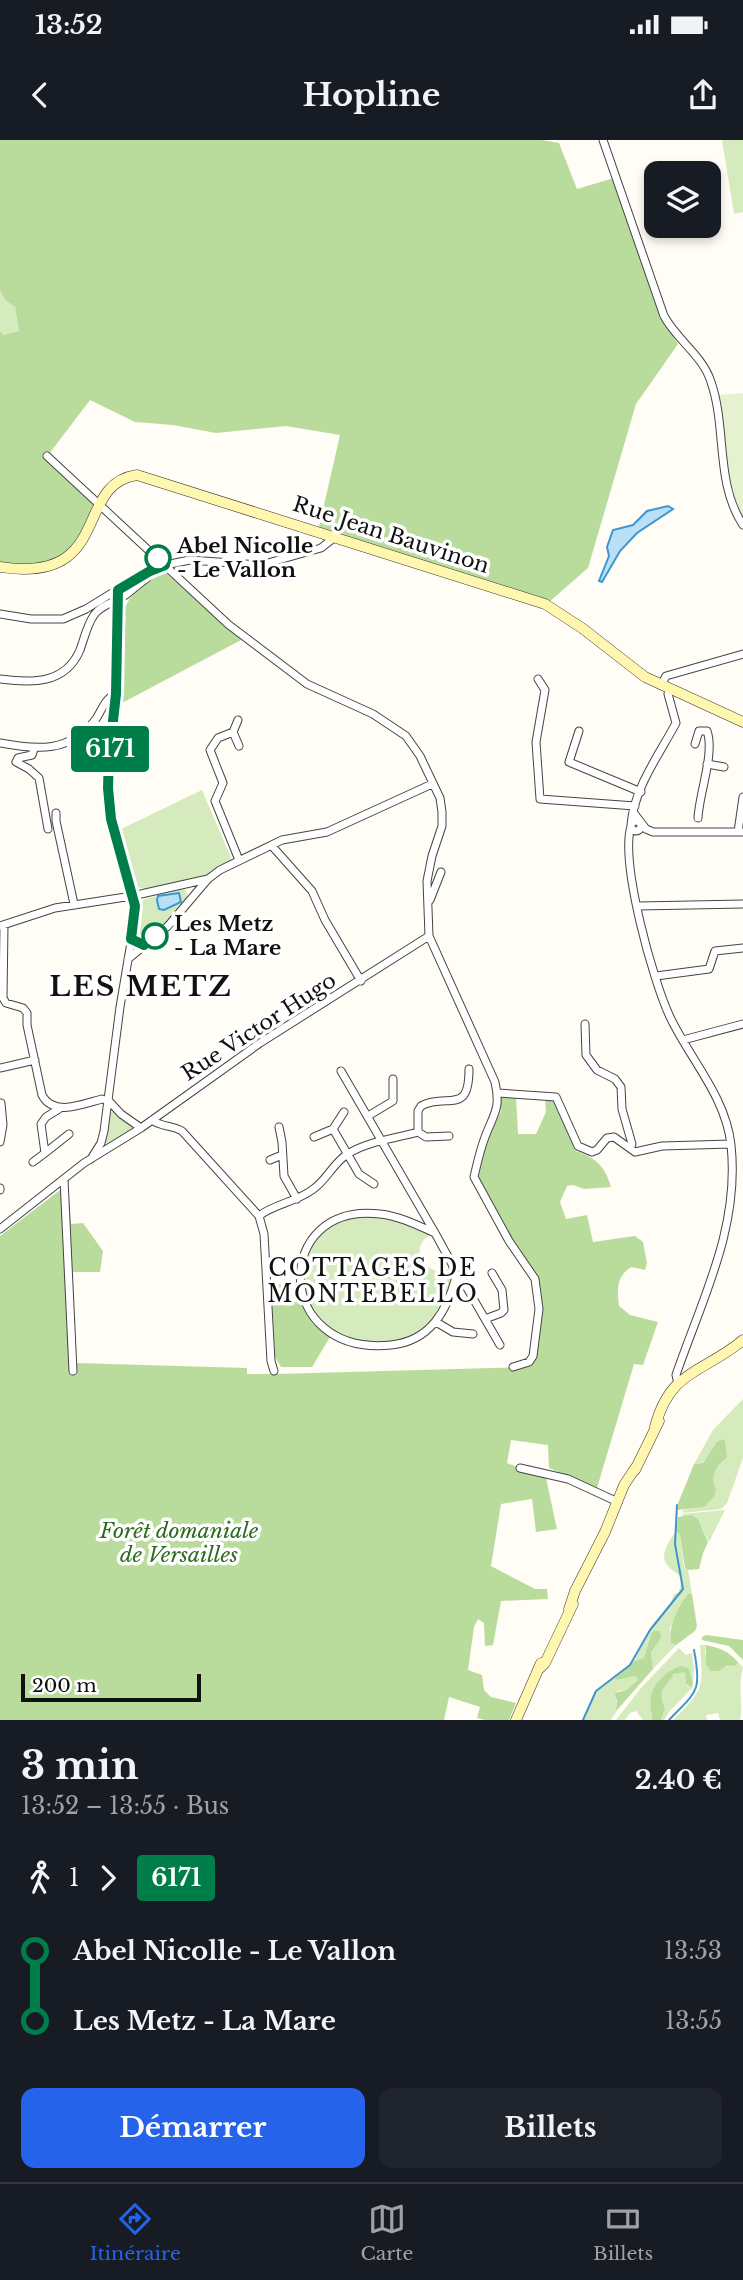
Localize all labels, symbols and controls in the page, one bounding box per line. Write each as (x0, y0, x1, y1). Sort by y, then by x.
text: 13:52 (35, 9, 103, 41)
text: Hopline (303, 75, 440, 115)
icon: back (21, 76, 59, 114)
icon: share (684, 76, 722, 114)
map controls (644, 161, 721, 238)
button: layers (644, 161, 721, 238)
street label: Rue Jean Bauvinon (289, 491, 493, 579)
place label: Abel Nicolle - Le Vallon (176, 533, 313, 583)
marker: Abel Nicolle - Le Vallon (145, 545, 171, 571)
line badge: 6171 (61, 726, 159, 772)
text: 6171 (85, 734, 135, 763)
place label: Les Metz - La Mare (174, 911, 281, 961)
marker: Les Metz - La Mare (142, 923, 168, 949)
street label: Rue Victor Hugo (177, 967, 341, 1087)
district label: LES METZ (49, 969, 233, 1004)
district label: COTTAGES DE MONTEBELLO (267, 1254, 479, 1308)
park label: Forêt domaniale de Versailles (99, 1518, 259, 1568)
scale bar (21, 1671, 201, 1703)
text: 200 m (32, 1674, 97, 1697)
text: 3 min (21, 1742, 139, 1789)
text: 2.40 € (635, 1764, 722, 1796)
text: 13:52 – 13:55 · Bus (21, 1792, 229, 1820)
icon: walk (21, 1859, 59, 1897)
icon: forward (89, 1859, 127, 1897)
text: 6171 (151, 1863, 201, 1892)
text: 1 (69, 1864, 79, 1892)
text: Abel Nicolle - Le Vallon (73, 1935, 396, 1967)
text: 13:53 (664, 1937, 722, 1965)
text: Les Metz - La Mare (73, 2005, 336, 2037)
text: 13:55 (665, 2007, 722, 2035)
button: Démarrer (21, 2088, 365, 2168)
button: Billets (379, 2088, 722, 2168)
tab: Itinéraire (90, 2200, 181, 2265)
tab: Carte (361, 2200, 413, 2265)
tab: Billets (593, 2200, 653, 2265)

